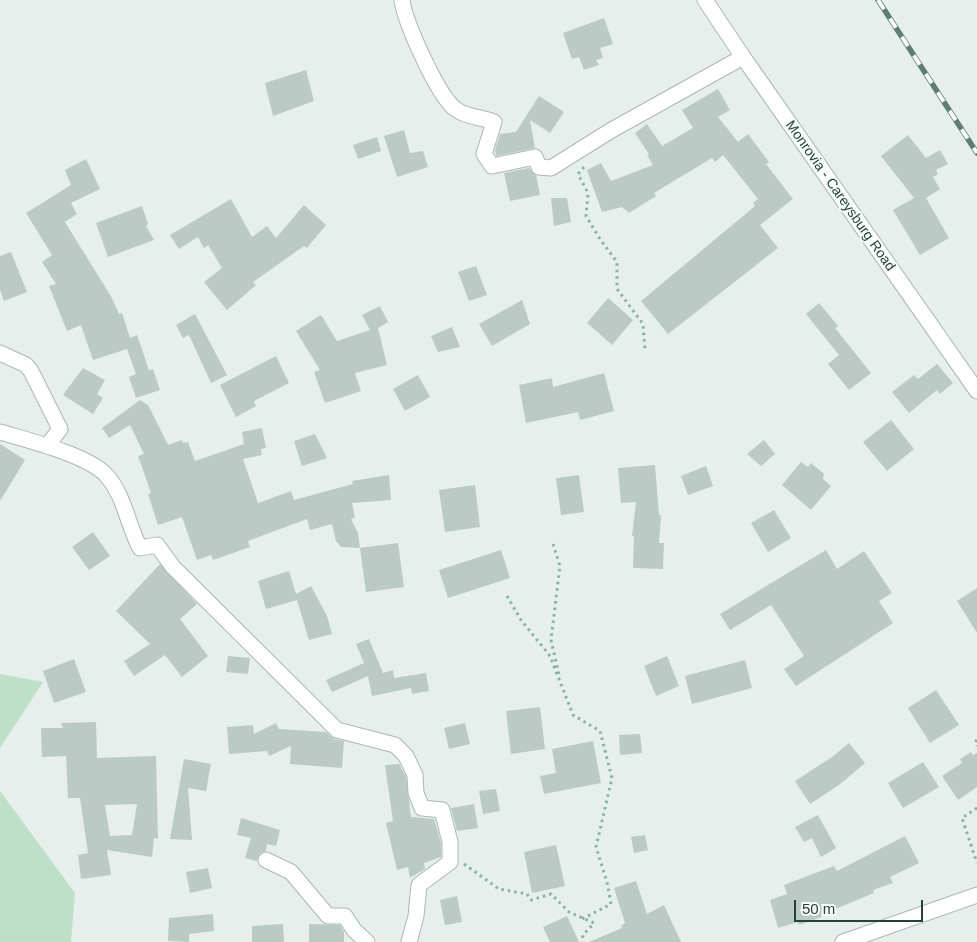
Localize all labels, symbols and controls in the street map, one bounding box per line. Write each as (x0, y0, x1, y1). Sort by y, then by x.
street label: Monrovia - Careysburg Road (782, 118, 898, 274)
scale bar (797, 890, 926, 922)
text: 50 m (802, 900, 835, 917)

